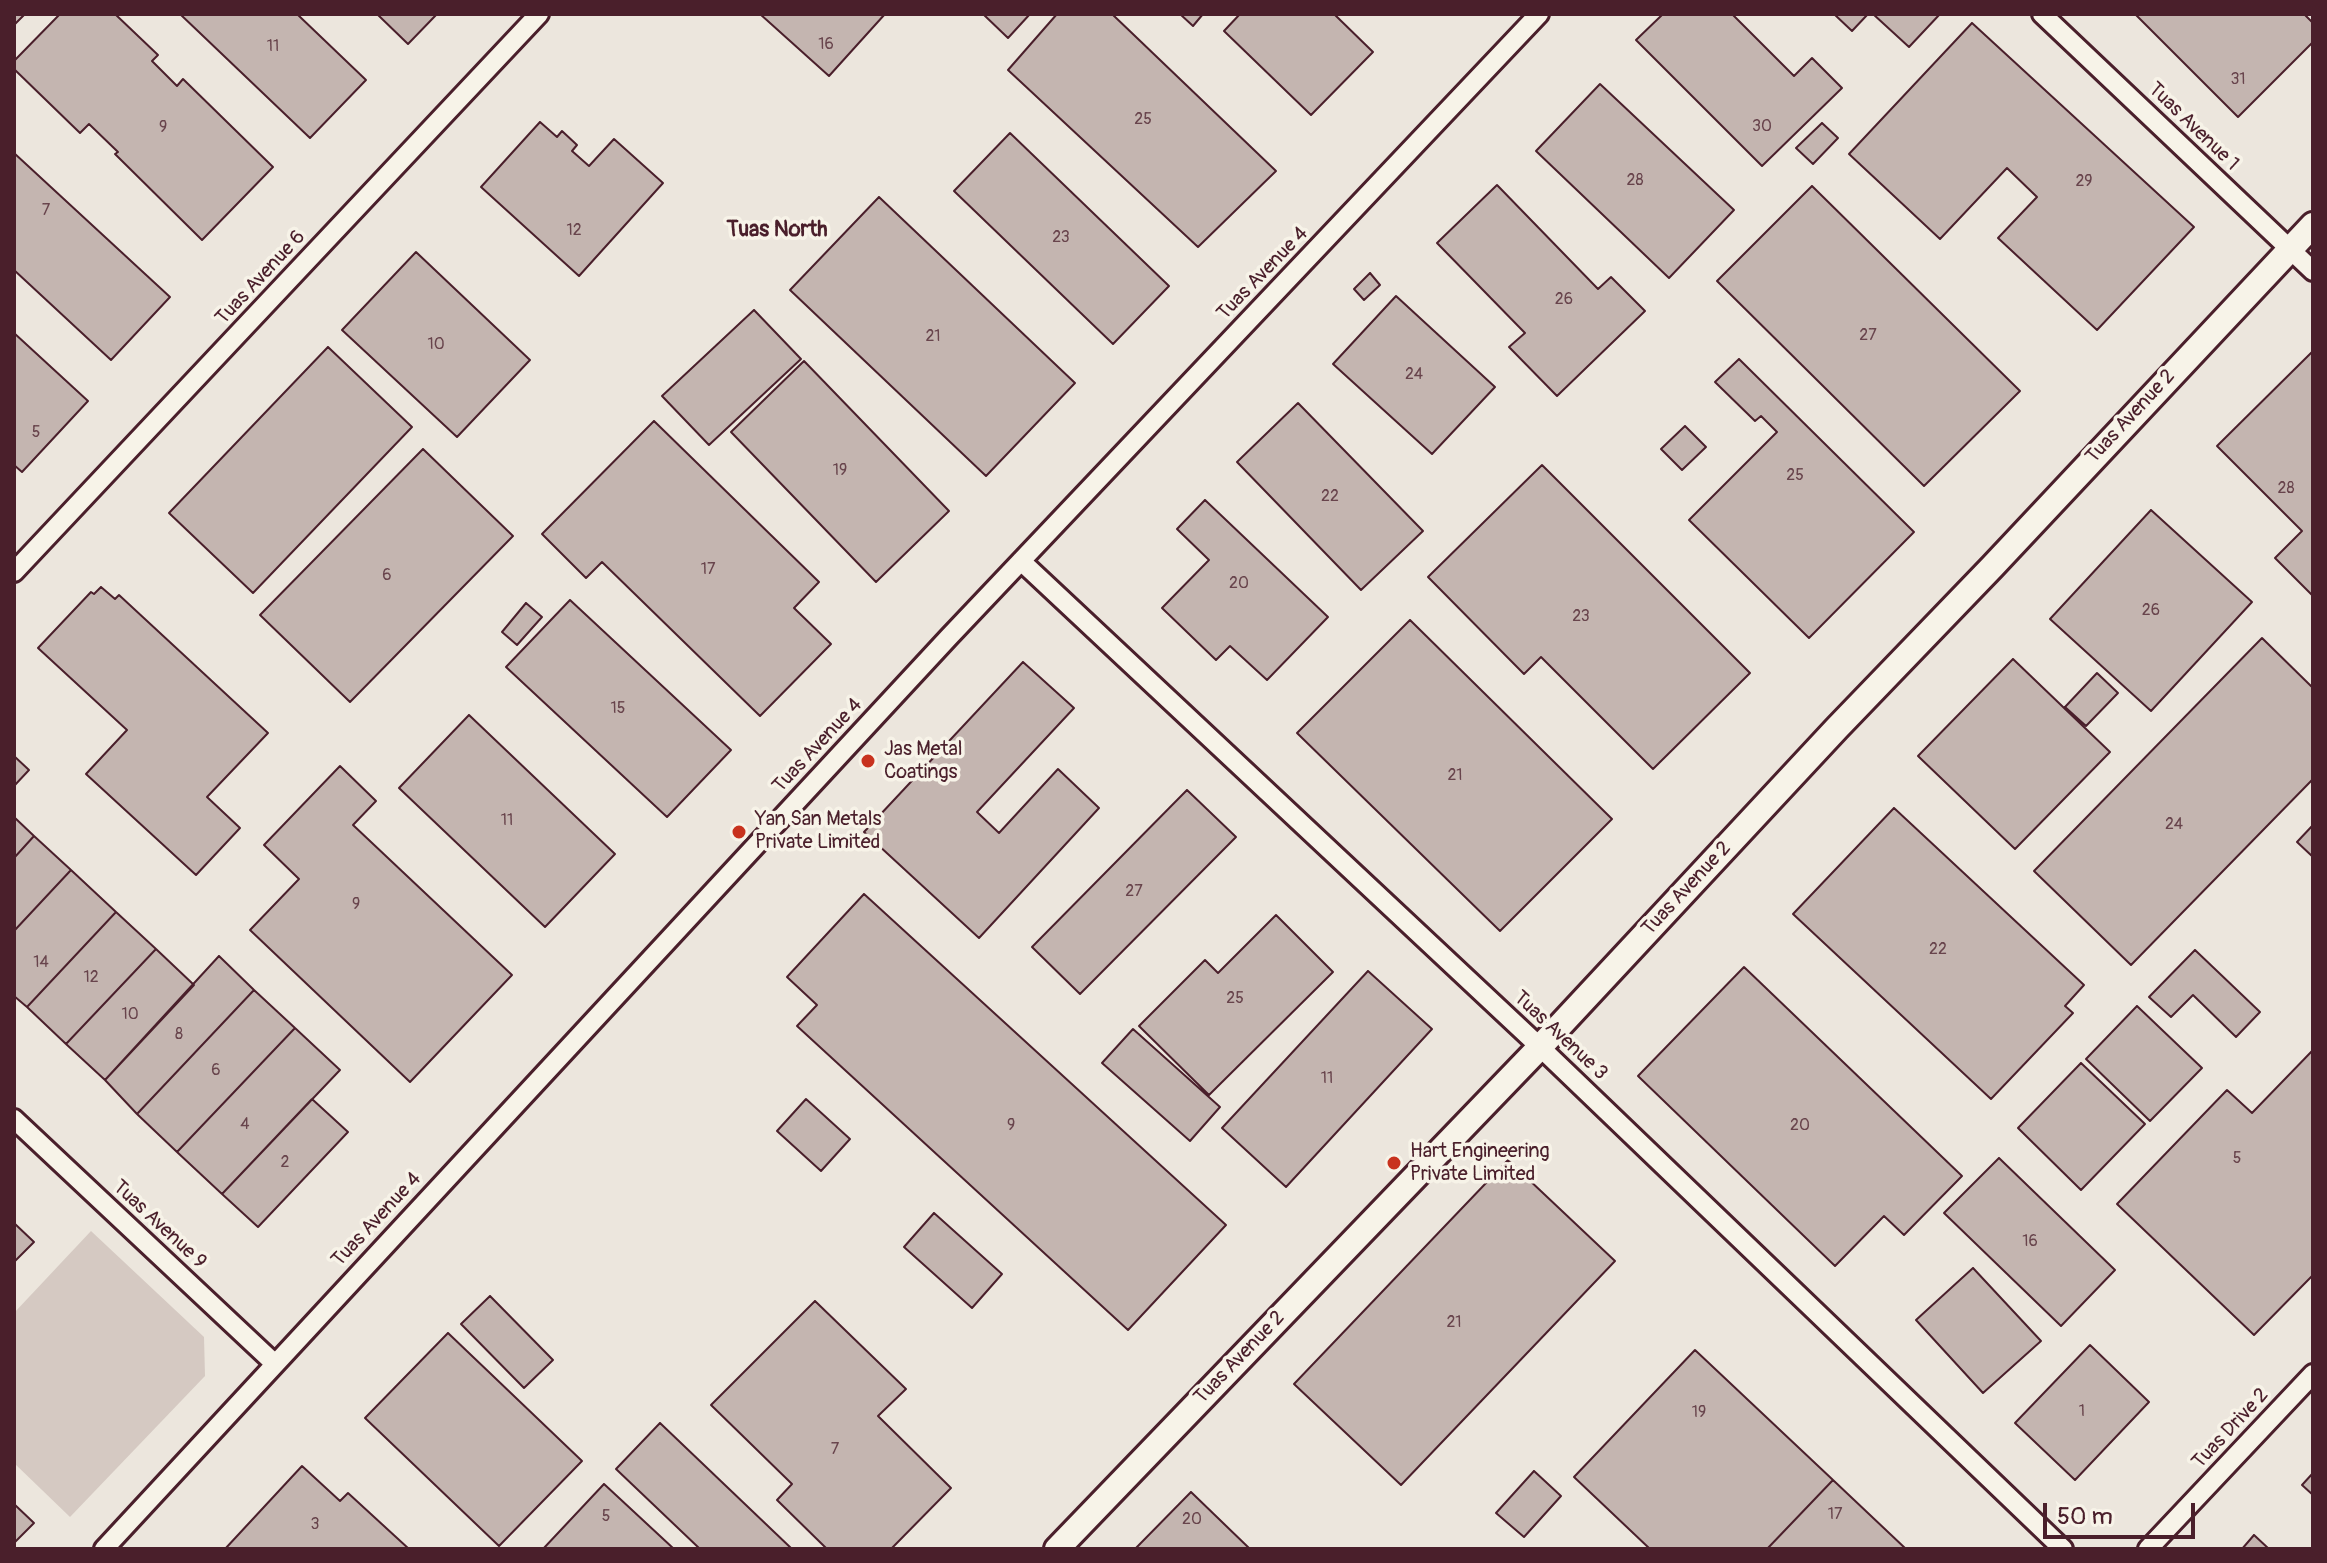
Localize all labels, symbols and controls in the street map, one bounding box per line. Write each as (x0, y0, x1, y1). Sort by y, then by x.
house number: 16 (818, 35, 834, 55)
house number: 11 (267, 37, 279, 57)
house number: 31 (2230, 70, 2246, 90)
street label: Tuas Avenue 1 (2143, 78, 2243, 176)
house number: 25 (1134, 110, 1152, 130)
house number: 30 (1752, 117, 1772, 137)
house number: 9 (159, 118, 167, 138)
house number: 28 (1626, 171, 1644, 191)
house number: 29 (2075, 172, 2093, 192)
house number: 7 (42, 201, 50, 221)
district label: Tuas North (726, 217, 828, 243)
house number: 12 (566, 221, 582, 241)
street label: Tuas Avenue 4 (1212, 222, 1314, 326)
street label: Tuas Avenue 6 (211, 226, 311, 330)
house number: 23 (1052, 228, 1070, 248)
house number: 26 (1555, 290, 1573, 310)
house number: 27 (1859, 326, 1877, 346)
house number: 21 (925, 327, 941, 347)
house number: 10 (427, 335, 445, 355)
house number: 24 (1405, 365, 1423, 385)
street label: Tuas Avenue 2 (2081, 365, 2181, 469)
house number: 5 (32, 423, 40, 443)
house number: 19 (833, 461, 847, 481)
house number: 25 (1786, 466, 1804, 486)
house number: 28 (2277, 479, 2295, 499)
house number: 22 (1321, 487, 1339, 507)
house number: 17 (701, 560, 715, 580)
house number: 6 (382, 566, 392, 586)
house number: 20 (1229, 574, 1249, 594)
house number: 26 (2142, 601, 2160, 621)
house number: 23 (1572, 607, 1590, 627)
street label: Tuas Avenue 4 (768, 694, 868, 798)
house number: 15 (611, 699, 625, 719)
place label: Jas Metal Coatings (884, 738, 963, 785)
marker: Jas Metal Coatings (859, 752, 877, 770)
house number: 21 (1447, 766, 1463, 786)
place label: Yan San Metals Private Limited (755, 808, 882, 855)
house number: 11 (501, 811, 513, 831)
house number: 24 (2165, 815, 2183, 835)
marker: Yan San Metals Private Limited (730, 823, 748, 841)
street label: Tuas Avenue 2 (1637, 837, 1737, 941)
house number: 27 (1125, 882, 1143, 902)
house number: 9 (352, 895, 360, 915)
house number: 22 (1929, 940, 1947, 960)
house number: 14 (33, 953, 49, 973)
house number: 12 (83, 968, 99, 988)
street label: Tuas Avenue 3 (1508, 986, 1612, 1086)
house number: 25 (1226, 989, 1244, 1009)
house number: 10 (121, 1005, 139, 1025)
house number: 8 (175, 1025, 183, 1045)
house number: 6 (211, 1061, 221, 1081)
house number: 11 (1321, 1069, 1333, 1089)
house number: 4 (240, 1115, 250, 1135)
house number: 9 (1007, 1116, 1015, 1136)
house number: 20 (1790, 1116, 1810, 1136)
place label: Hart Engineering Private Limited (1410, 1140, 1550, 1187)
house number: 5 (2233, 1149, 2241, 1169)
house number: 2 (281, 1153, 289, 1173)
marker: Hart Engineering Private Limited (1385, 1154, 1403, 1172)
street label: Tuas Avenue 4 (327, 1168, 427, 1272)
street label: Tuas Avenue 9 (107, 1176, 211, 1274)
house number: 16 (2022, 1232, 2038, 1252)
street label: Tuas Avenue 2 (1190, 1306, 1290, 1410)
house number: 21 (1446, 1313, 1462, 1333)
street label: Tuas Drive 2 (2188, 1384, 2274, 1474)
house number: 1 (2079, 1402, 2085, 1422)
house number: 19 (1692, 1403, 1706, 1423)
house number: 7 (831, 1440, 839, 1460)
scale bar (2047, 1487, 2199, 1537)
text: 50 m (2057, 1502, 2113, 1531)
house number: 17 (1828, 1505, 1842, 1525)
house number: 5 (602, 1507, 610, 1527)
house number: 20 (1182, 1510, 1202, 1530)
house number: 3 (311, 1515, 319, 1535)

